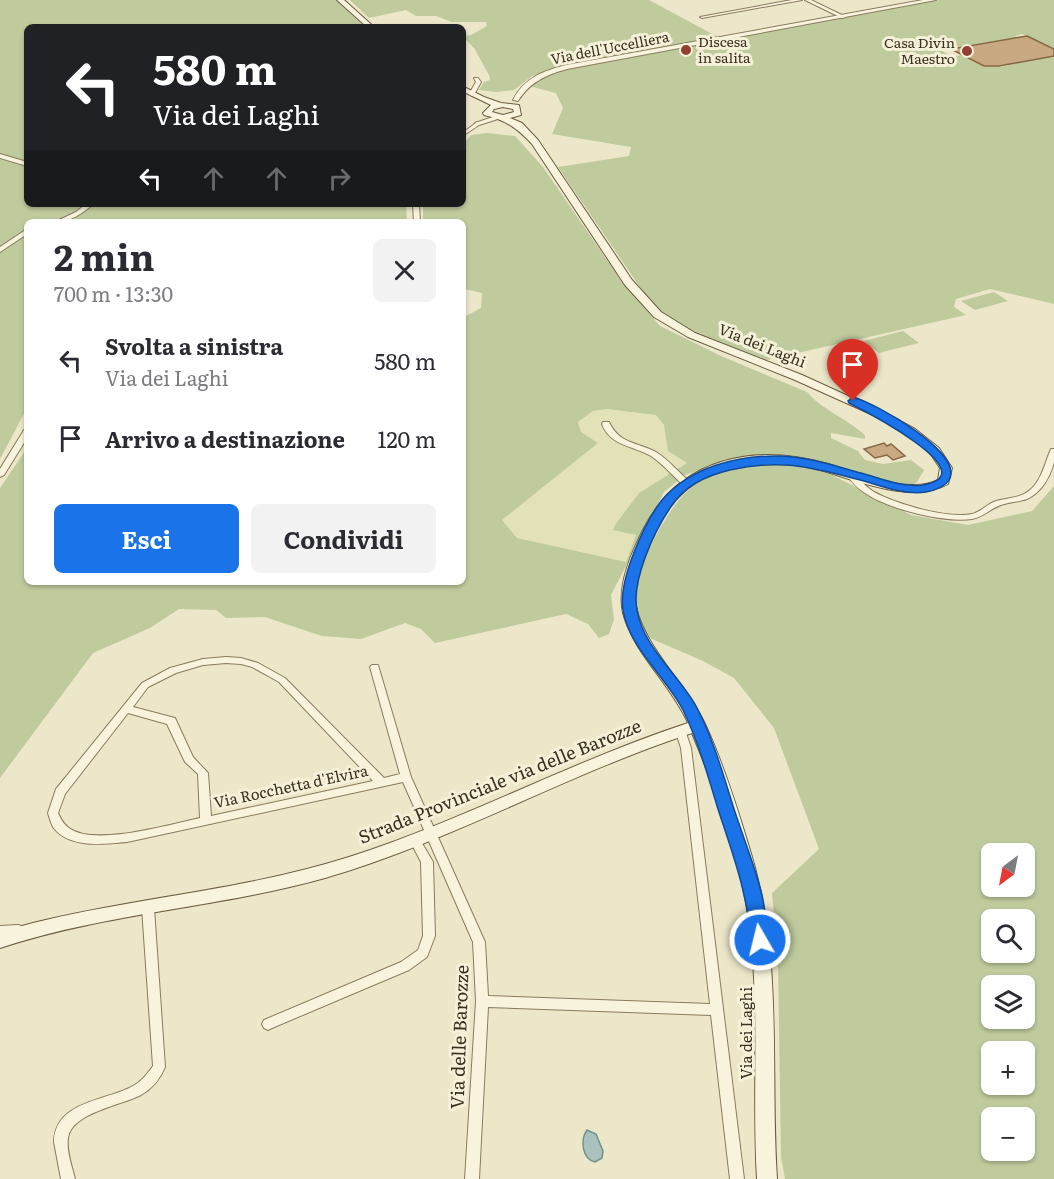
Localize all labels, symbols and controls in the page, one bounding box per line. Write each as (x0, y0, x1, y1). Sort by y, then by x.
street label: Via dell'Uccelliera (549, 26, 671, 68)
place label: Discesa in salita (698, 31, 751, 67)
place label: Casa Divin Maestro (884, 32, 955, 68)
text: 580 m (153, 36, 277, 98)
marker: Discesa in salita (679, 43, 693, 57)
marker: Casa Divin Maestro (960, 44, 974, 58)
icon: left (54, 48, 132, 126)
text: Via dei Laghi (153, 93, 320, 133)
icon: left (134, 162, 167, 195)
icon: ahead (197, 162, 230, 195)
icon: ahead (260, 162, 293, 195)
icon: right (323, 162, 356, 195)
text: 2 min (54, 229, 155, 282)
button: close (373, 239, 436, 302)
text: 700 m · 13:30 (54, 278, 173, 308)
street label: Via dei Laghi (715, 317, 810, 373)
text: Svolta a sinistra (105, 329, 283, 362)
pin (827, 339, 878, 401)
icon: left (54, 344, 87, 377)
text: 580 m (374, 344, 436, 377)
icon: arrive (836, 348, 869, 381)
text: Via dei Laghi (105, 362, 228, 392)
icon: arrive (54, 422, 87, 455)
text: Arrivo a destinazione (105, 422, 345, 455)
text: 120 m (377, 422, 436, 455)
button: Esci (54, 504, 239, 573)
button: Condividi (251, 504, 436, 573)
street label: Strada Provinciale via delle Barozze (354, 711, 645, 850)
street label: Via Rocchetta d'Elvira (211, 758, 371, 813)
north arrow (981, 843, 1035, 897)
map controls (981, 843, 1035, 1161)
position arrow (728, 908, 792, 972)
button: search (981, 909, 1035, 963)
street label: Via delle Barozze (442, 964, 475, 1109)
button: layers (981, 975, 1035, 1029)
street label: Via dei Laghi (734, 987, 757, 1079)
button: + (981, 1041, 1035, 1095)
button: − (981, 1107, 1035, 1161)

